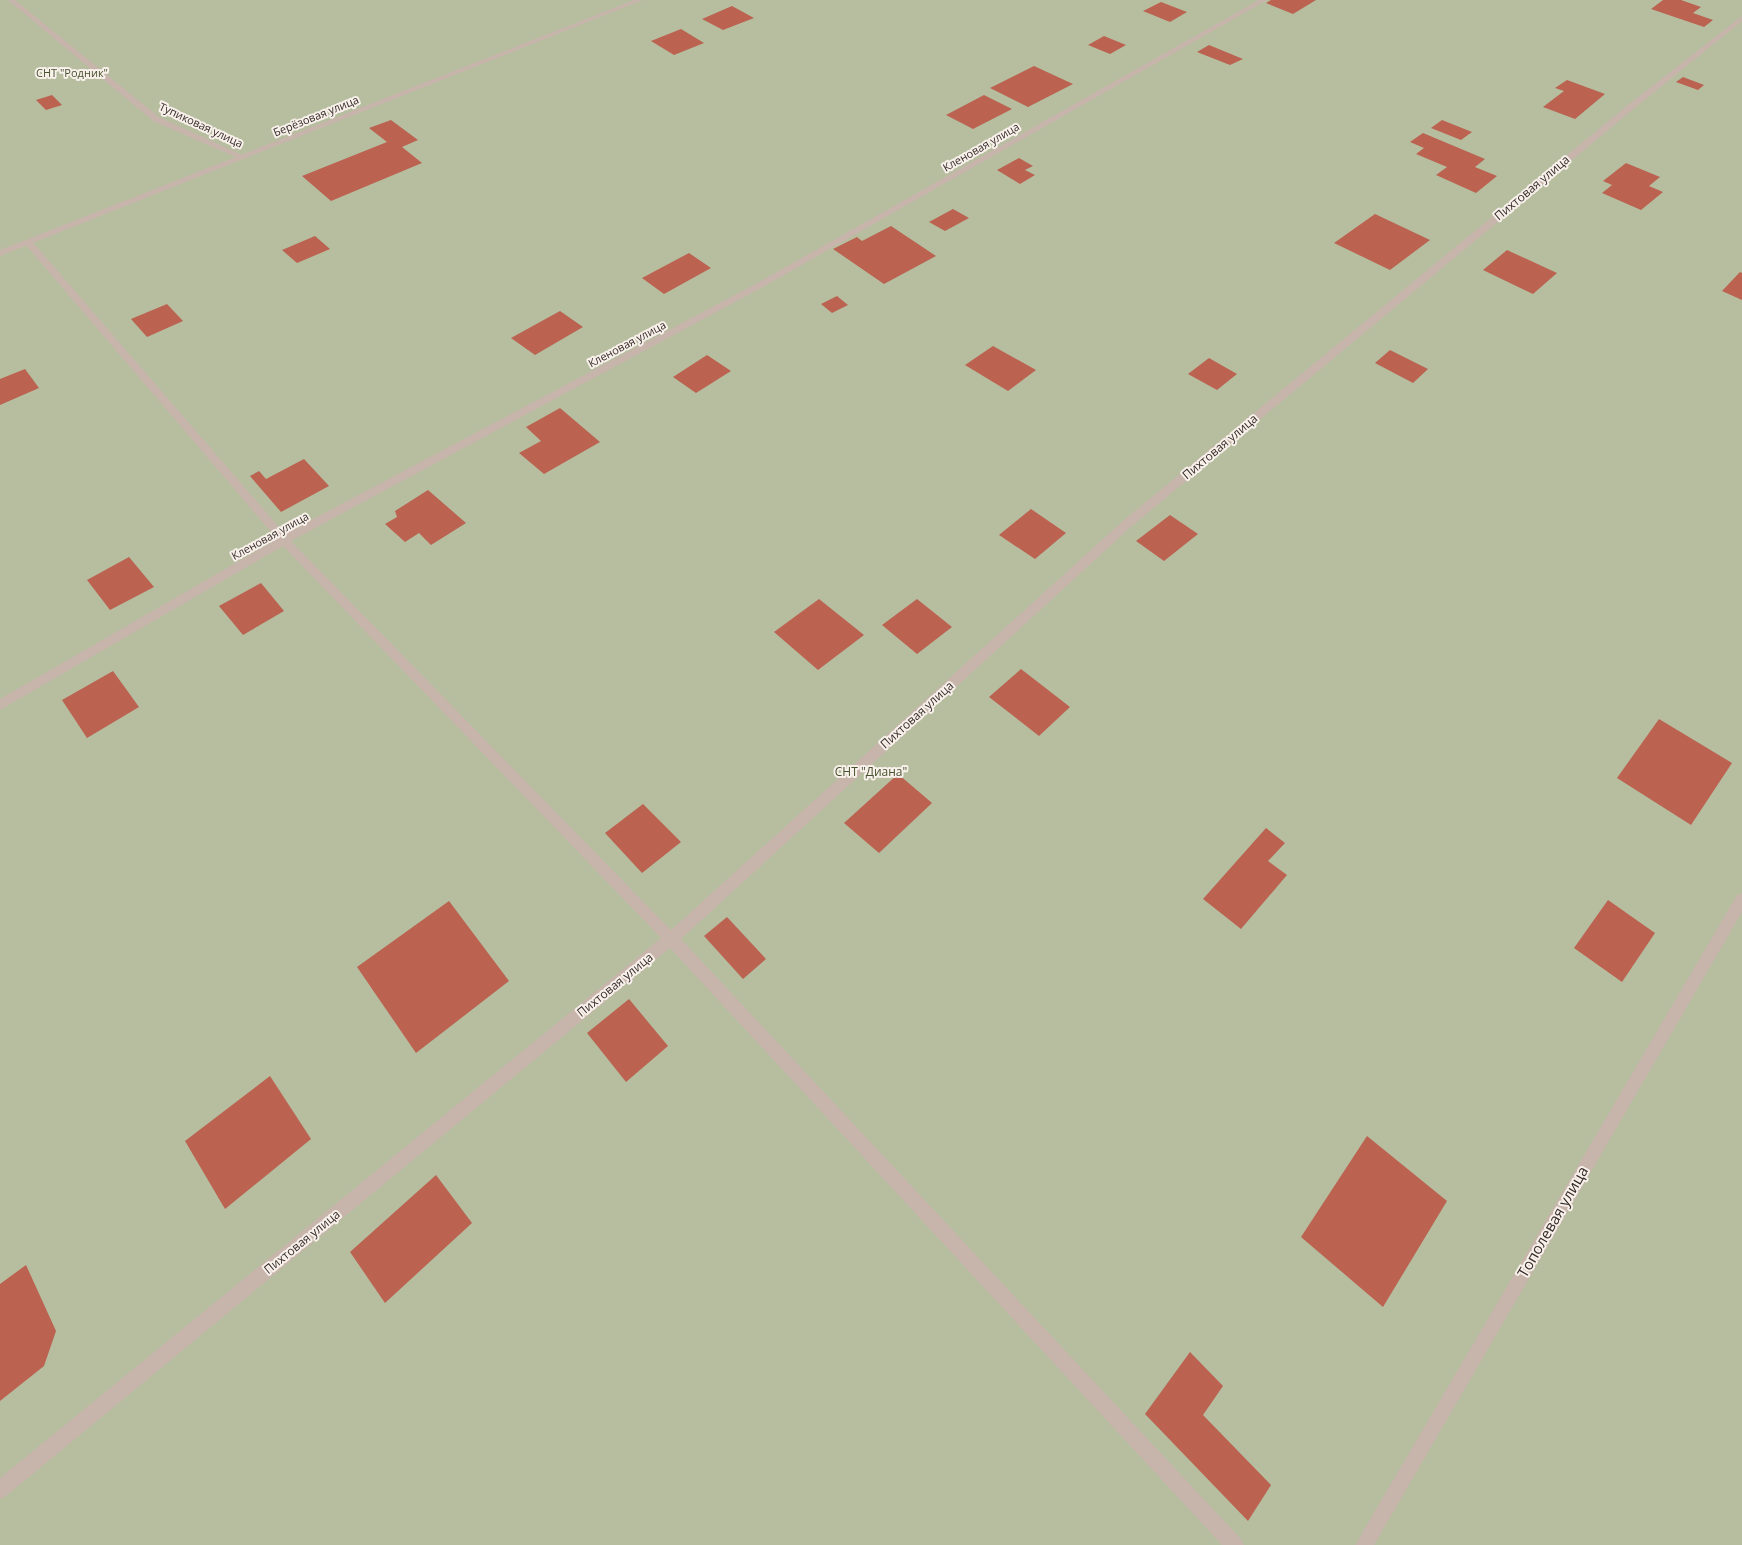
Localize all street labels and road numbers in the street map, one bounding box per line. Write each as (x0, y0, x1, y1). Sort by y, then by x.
street label: Берёзовая улица (271, 92, 361, 140)
street label: Тупиковая улица (157, 99, 246, 151)
street label: Кленовая улица (940, 119, 1022, 175)
street label: Пихтовая улица (1490, 151, 1573, 224)
street label: Кленовая улица (585, 317, 668, 370)
street label: Пихтовая улица (1178, 410, 1261, 483)
street label: Кленовая улица (229, 508, 311, 563)
street label: Пихтовая улица (876, 677, 957, 752)
street label: Пихтовая улица (573, 949, 656, 1021)
street label: Тополевая улица (1512, 1162, 1592, 1281)
street label: Пихтовая улица (260, 1206, 343, 1278)

